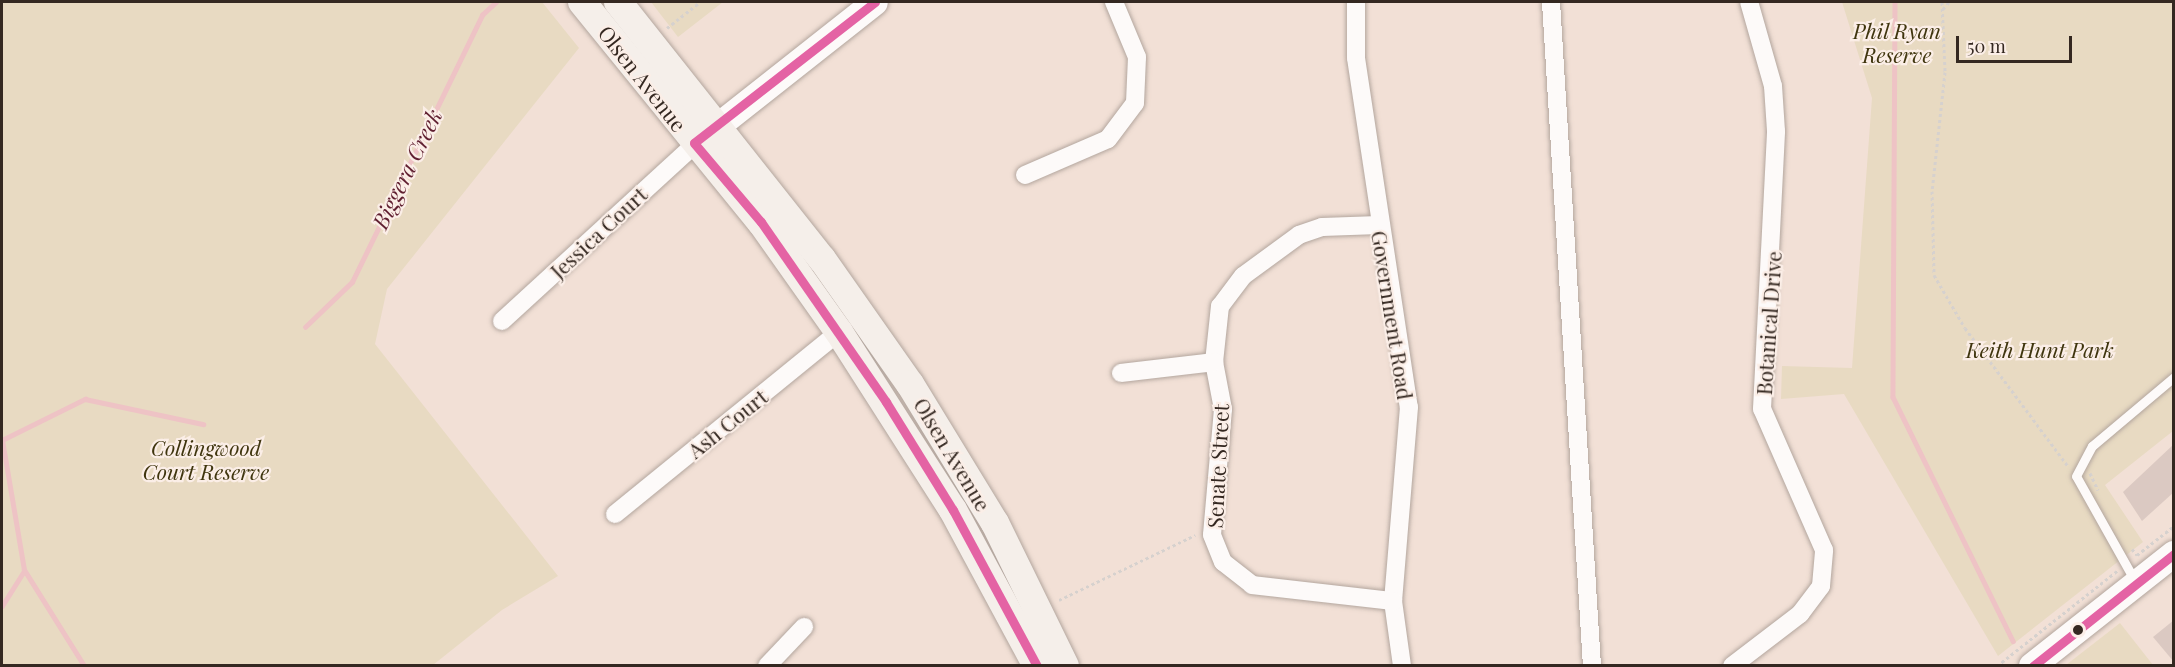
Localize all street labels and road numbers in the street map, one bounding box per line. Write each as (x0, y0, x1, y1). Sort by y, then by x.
street label: Olsen Avenue (594, 20, 692, 136)
street label: Jessica Court (544, 181, 652, 283)
street label: Government Road (1367, 229, 1419, 401)
street label: Botanical Drive (1750, 250, 1786, 396)
street label: Ash Court (682, 383, 772, 463)
street label: Olsen Avenue (909, 392, 997, 516)
street label: Senate Street (1201, 403, 1233, 529)

